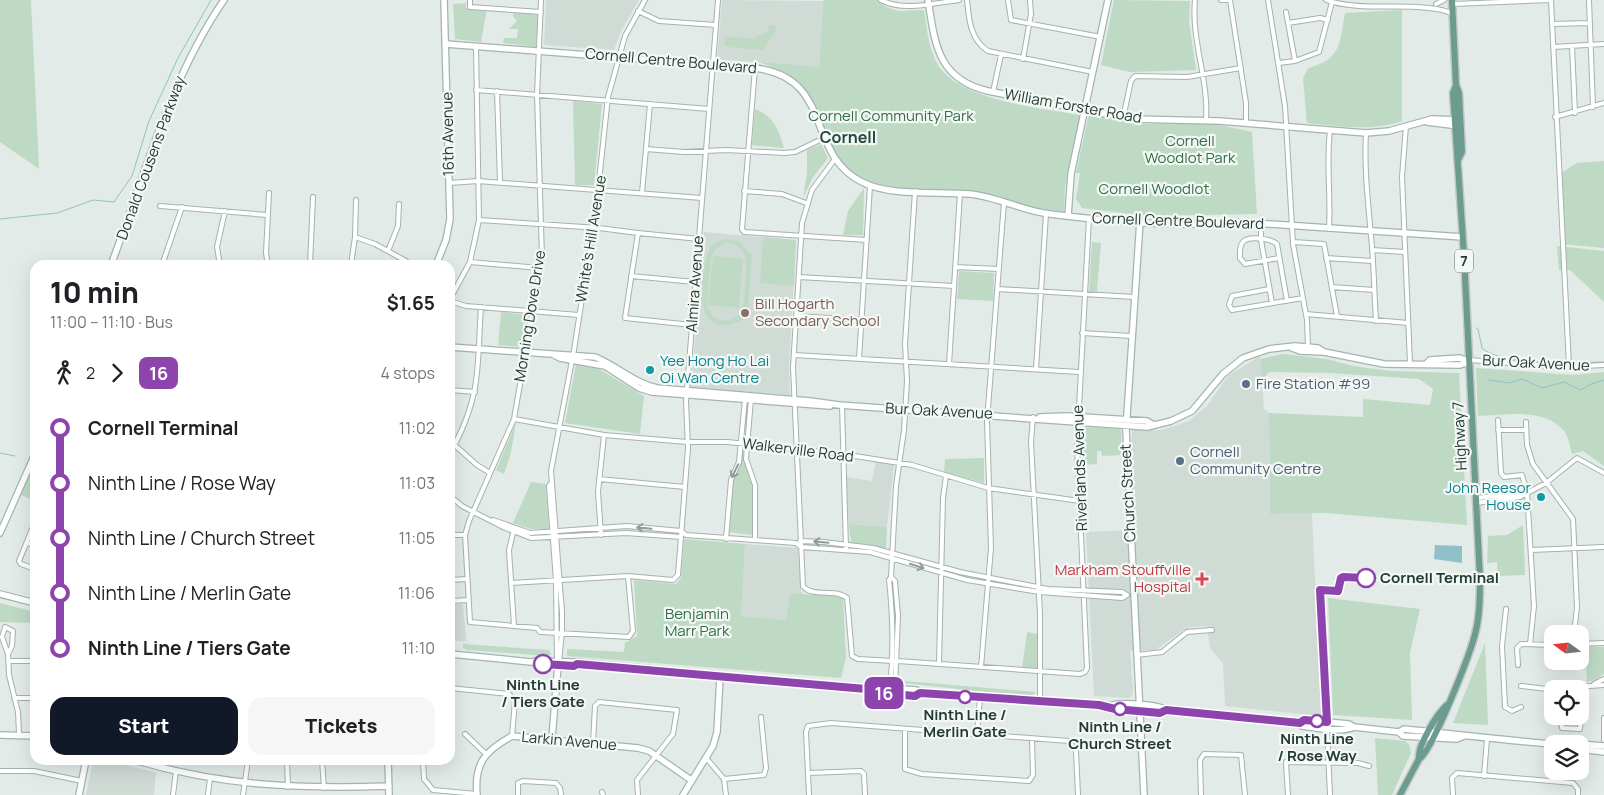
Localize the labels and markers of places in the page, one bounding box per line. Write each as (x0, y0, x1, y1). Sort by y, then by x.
place label: Bill Hogarth Secondary School (755, 293, 880, 331)
marker: Bill Hogarth Secondary School (739, 307, 751, 319)
place label: Yee Hong Ho Lai Oi Wan Centre (660, 350, 769, 388)
marker: Yee Hong Ho Lai Oi Wan Centre (644, 364, 656, 376)
place label: Fire Station #99 (1256, 373, 1370, 394)
marker: Fire Station #99 (1240, 378, 1252, 390)
place label: Cornell Community Centre (1190, 441, 1322, 479)
marker: Cornell Community Centre (1174, 455, 1186, 467)
place label: John Reesor House (1445, 477, 1532, 515)
marker: John Reesor House (1535, 491, 1547, 503)
place label: Markham Stouffville Hospital (1055, 559, 1191, 597)
place label: Cornell Terminal (1380, 567, 1499, 588)
marker: Cornell Terminal (1356, 568, 1376, 588)
marker: Markham Stouffville Hospital (1195, 572, 1209, 586)
marker: Ninth Line / Tiers Gate (533, 654, 553, 674)
place label: Ninth Line / Tiers Gate (501, 674, 585, 712)
marker: Ninth Line / Merlin Gate (958, 690, 972, 704)
marker: Ninth Line / Church Street (1113, 702, 1127, 716)
place label: Ninth Line / Merlin Gate (923, 704, 1007, 742)
marker: Ninth Line / Rose Way (1310, 714, 1324, 728)
place label: Ninth Line / Church Street (1068, 716, 1172, 754)
place label: Ninth Line / Rose Way (1277, 728, 1357, 766)

